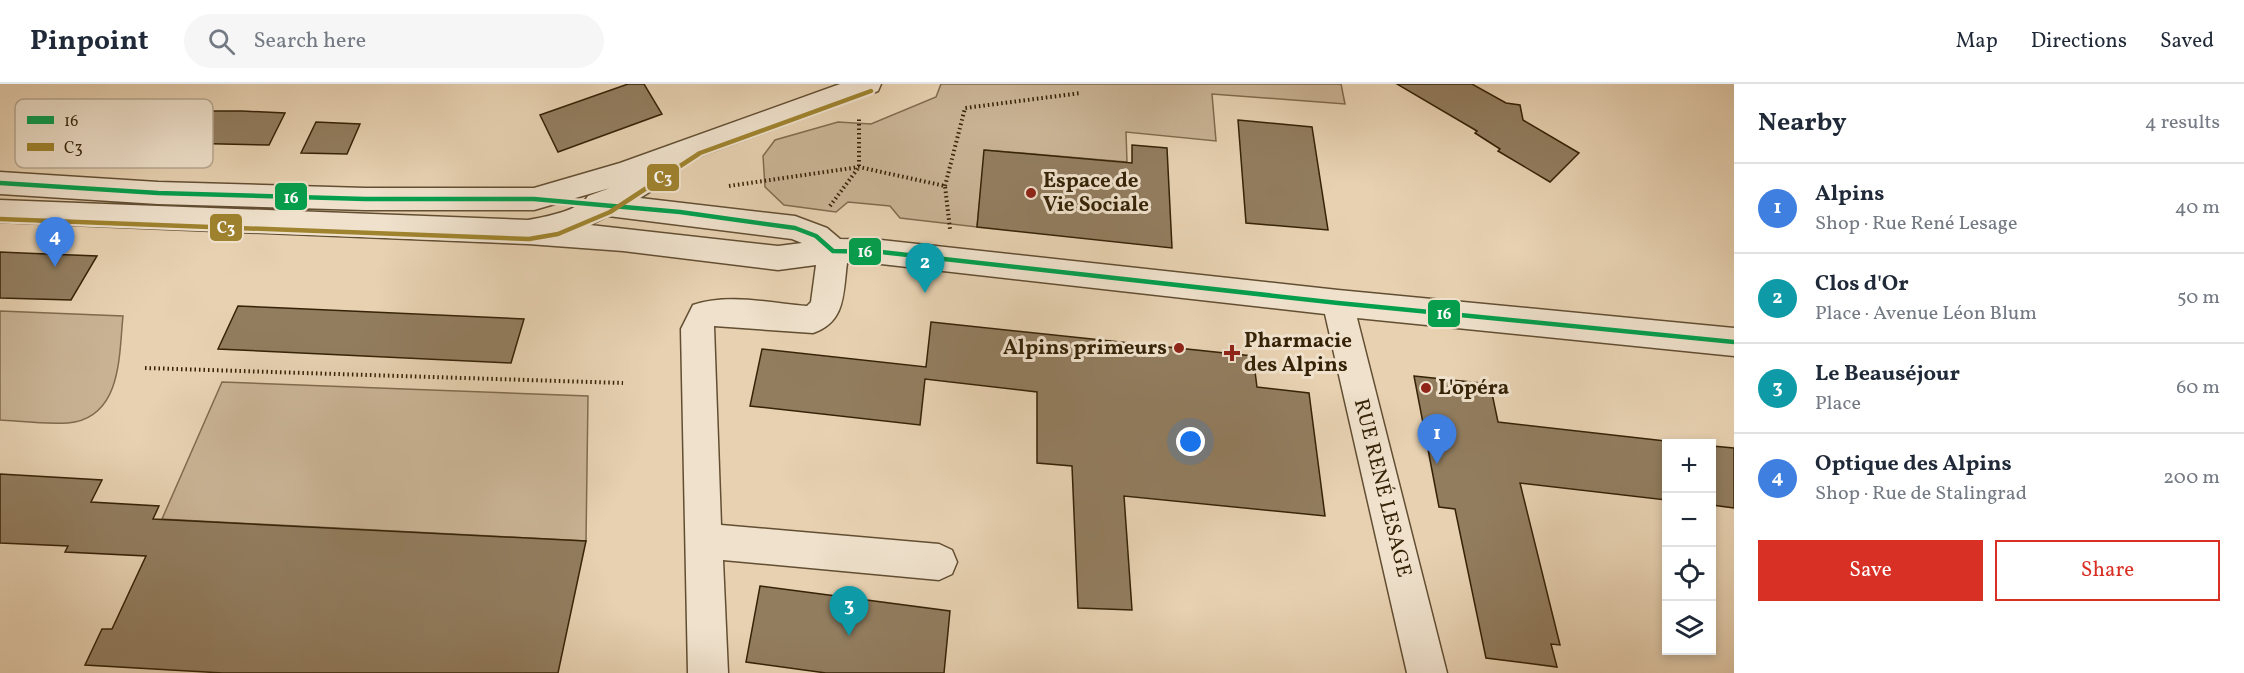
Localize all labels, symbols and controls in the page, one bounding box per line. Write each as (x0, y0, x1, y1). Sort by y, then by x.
search box (184, 14, 604, 68)
text: Pinpoint (30, 22, 148, 61)
icon: search (205, 25, 238, 58)
text: Search here (253, 26, 366, 57)
text: Map (1956, 27, 1998, 56)
text: Directions (2031, 27, 2127, 56)
text: Saved (2160, 27, 2214, 56)
legend (15, 99, 213, 168)
text: Nearby (1758, 105, 1847, 141)
text: 4 results (2145, 109, 2220, 137)
text: 16 (64, 111, 78, 133)
text: C3 (64, 138, 83, 160)
line badge: C3 (646, 163, 680, 192)
place label: Espace de Vie Sociale (1043, 167, 1149, 220)
text: C3 (654, 168, 672, 190)
text: Alpins (1815, 179, 1884, 210)
line badge: 16 (274, 182, 308, 211)
marker: Espace de Vie Sociale (1024, 186, 1038, 200)
text: 16 (283, 188, 299, 210)
text: 1 (1773, 194, 1782, 222)
text: 40 m (2175, 194, 2220, 222)
text: Shop · Rue René Lesage (1815, 210, 2018, 238)
line badge: C3 (209, 213, 243, 242)
pin: 4 (36, 218, 74, 267)
text: C3 (217, 218, 235, 240)
line badge: 16 (848, 237, 882, 266)
text: 16 (857, 242, 873, 264)
pin: 2 (906, 244, 944, 293)
text: Clos d'Or (1815, 269, 1909, 300)
text: 2 (1772, 284, 1783, 312)
text: 50 m (2177, 284, 2220, 312)
line badge: 16 (1427, 299, 1461, 328)
text: Place · Avenue Léon Blum (1815, 300, 2037, 328)
text: 16 (1436, 304, 1452, 326)
place label: Pharmacie des Alpins (1244, 327, 1352, 380)
place label: Alpins primeurs (1003, 334, 1167, 363)
marker: Alpins primeurs (1172, 341, 1186, 355)
marker: Pharmacie des Alpins (1225, 346, 1239, 360)
text: Le Beauséjour (1815, 359, 1960, 390)
place label: L'opéra (1438, 374, 1509, 403)
text: 3 (1772, 374, 1783, 402)
text: 60 m (2176, 374, 2220, 402)
marker: L'opéra (1419, 381, 1433, 395)
text: Place (1815, 390, 1861, 418)
street label: RUE RENÉ LESAGE (1346, 396, 1418, 580)
pin: 1 (1418, 414, 1456, 464)
your location (1176, 427, 1205, 456)
map controls (1662, 439, 1716, 655)
button: + (1662, 439, 1716, 493)
text: Optique des Alpins (1815, 449, 2012, 480)
text: 4 (1771, 464, 1784, 492)
text: 200 m (2163, 464, 2220, 492)
text: Shop · Rue de Stalingrad (1815, 480, 2027, 508)
button: − (1662, 493, 1716, 547)
button: Save (1758, 540, 1983, 601)
button: Share (1995, 540, 2220, 601)
button: locate (1662, 547, 1716, 601)
pin: 3 (830, 586, 868, 636)
button: layers (1662, 601, 1716, 655)

